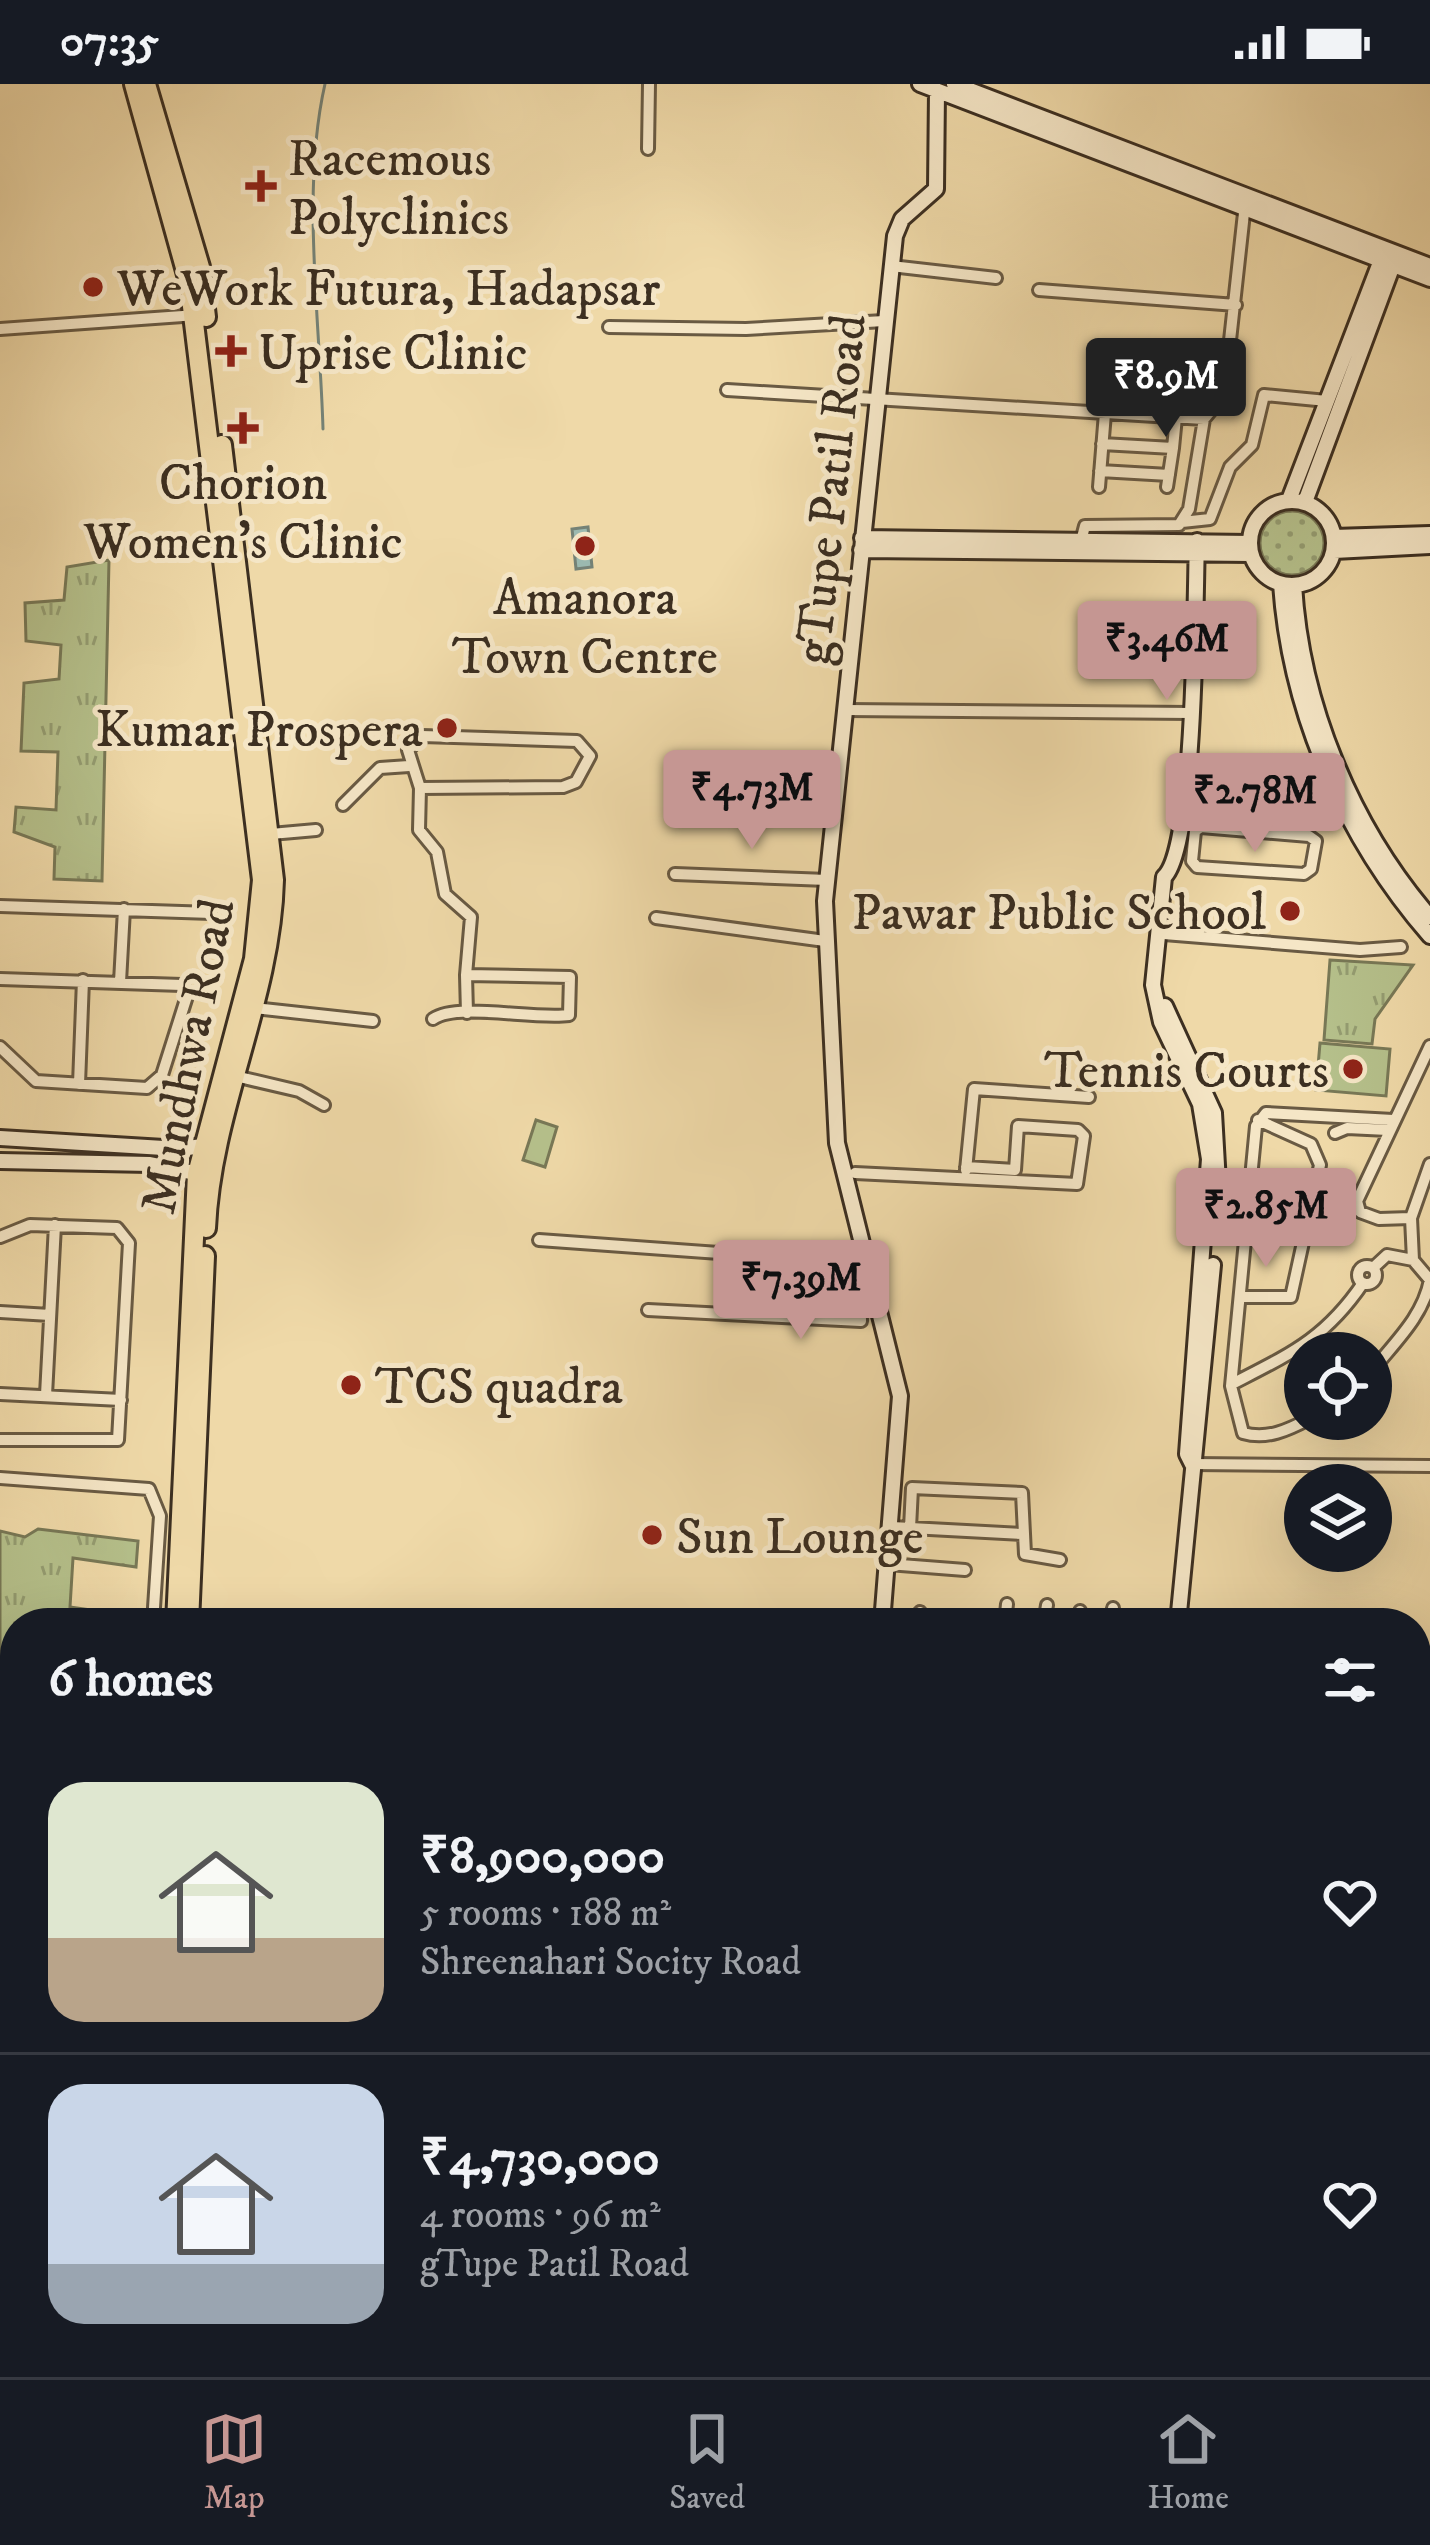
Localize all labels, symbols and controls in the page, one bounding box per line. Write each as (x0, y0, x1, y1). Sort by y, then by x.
text: 07:35 (60, 14, 159, 70)
place label: Racemous Polyclinics (288, 128, 509, 251)
marker: Racemous Polyclinics (245, 170, 277, 202)
place label: WeWork Futura, Hadapsar (116, 258, 660, 322)
marker: WeWork Futura, Hadapsar (80, 274, 106, 300)
street label: gTupe Patil Road (782, 311, 882, 668)
place label: Uprise Clinic (258, 322, 527, 386)
marker: Uprise Clinic (215, 335, 247, 367)
pin: ₹8.9M (1082, 338, 1250, 440)
text: ₹8.9M (1113, 352, 1219, 401)
marker: Chorion Women's Clinic (227, 412, 259, 444)
place label: Chorion Women's Clinic (83, 452, 402, 575)
marker: Amanora Town Centre (572, 533, 598, 559)
place label: Amanora Town Centre (452, 567, 718, 690)
pin: ₹3.46M (1069, 601, 1265, 703)
text: ₹3.46M (1105, 615, 1229, 664)
place label: Kumar Prospera (95, 699, 423, 763)
marker: Kumar Prospera (434, 715, 460, 741)
pin: ₹4.73M (654, 750, 850, 852)
pin: ₹2.78M (1157, 753, 1353, 855)
text: ₹4.73M (690, 764, 814, 813)
text: ₹2.78M (1193, 767, 1317, 816)
place label: Pawar Public School (852, 882, 1267, 946)
street label: Mundhwa Road (127, 893, 251, 1220)
marker: Pawar Public School (1277, 898, 1303, 924)
place label: Tennis Courts (1044, 1040, 1329, 1104)
marker: Tennis Courts (1340, 1056, 1366, 1082)
pin: ₹2.85M (1168, 1168, 1364, 1270)
text: ₹2.85M (1203, 1182, 1329, 1231)
pin: ₹7.39M (703, 1240, 899, 1342)
text: ₹7.39M (740, 1254, 862, 1303)
map controls (1284, 1332, 1392, 1572)
button: locate (1284, 1332, 1392, 1440)
place label: TCS quadra (375, 1356, 623, 1420)
marker: TCS quadra (338, 1372, 364, 1398)
button: layers (1284, 1464, 1392, 1572)
place label: Sun Lounge (676, 1506, 924, 1570)
marker: Sun Lounge (639, 1522, 665, 1548)
icon: filters (1317, 1647, 1383, 1713)
text: 6 homes (48, 1648, 213, 1712)
text: ₹8,900,000 (420, 1825, 665, 1889)
icon: home (144, 1830, 288, 1974)
icon: heart (1317, 1869, 1383, 1935)
text: 5 rooms · 188 m² (420, 1889, 671, 1938)
text: Shreenahari Socity Road (420, 1938, 801, 1987)
text: ₹4,730,000 (420, 2127, 660, 2191)
icon: home (144, 2132, 288, 2276)
icon: heart (1317, 2171, 1383, 2237)
text: 4 rooms · 96 m² (420, 2191, 661, 2240)
text: gTupe Patil Road (420, 2240, 689, 2289)
tab: Map (201, 2406, 267, 2519)
tab: Saved (669, 2406, 745, 2519)
tab: Home (1147, 2406, 1229, 2519)

